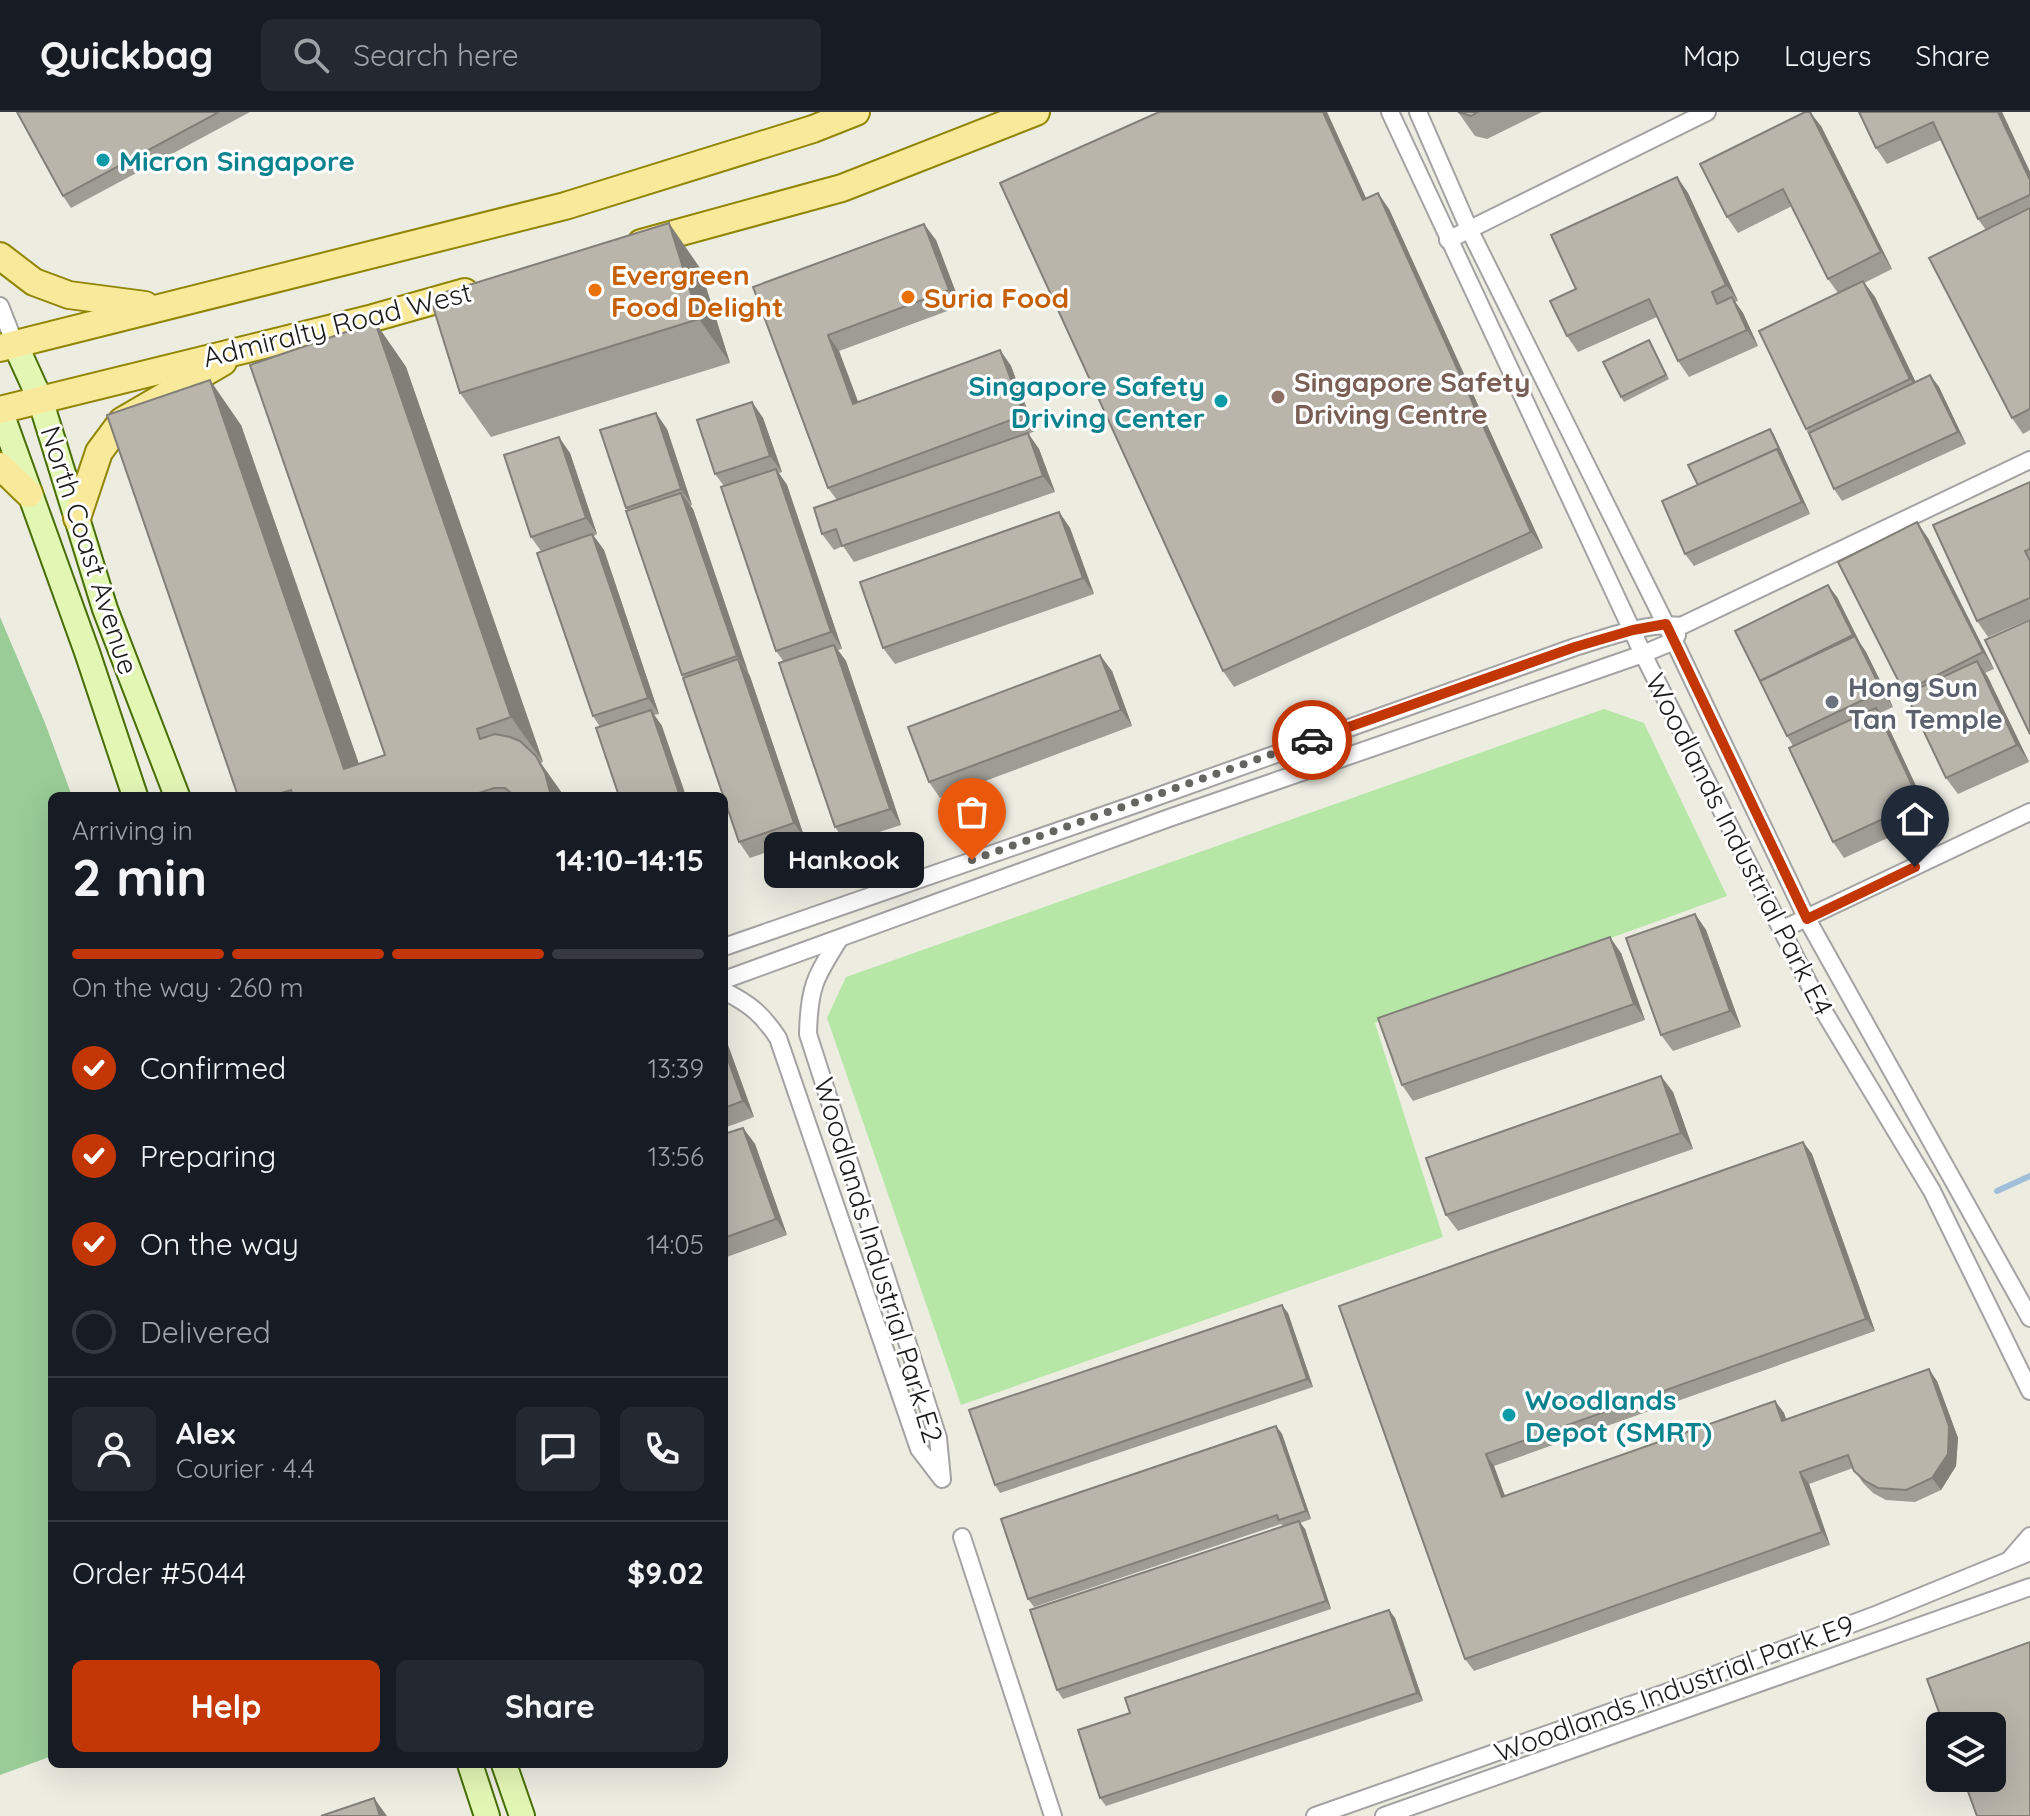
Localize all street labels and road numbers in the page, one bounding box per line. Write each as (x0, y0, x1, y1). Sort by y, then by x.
street label: Admiralty Road West (199, 274, 475, 374)
street label: North Coast Avenue (33, 421, 147, 679)
street label: Woodlands Industrial Park E4 (1638, 667, 1842, 1021)
street label: Woodlands Industrial Park E2 (807, 1073, 951, 1447)
street label: Woodlands Industrial Park E9 (1489, 1607, 1859, 1769)

